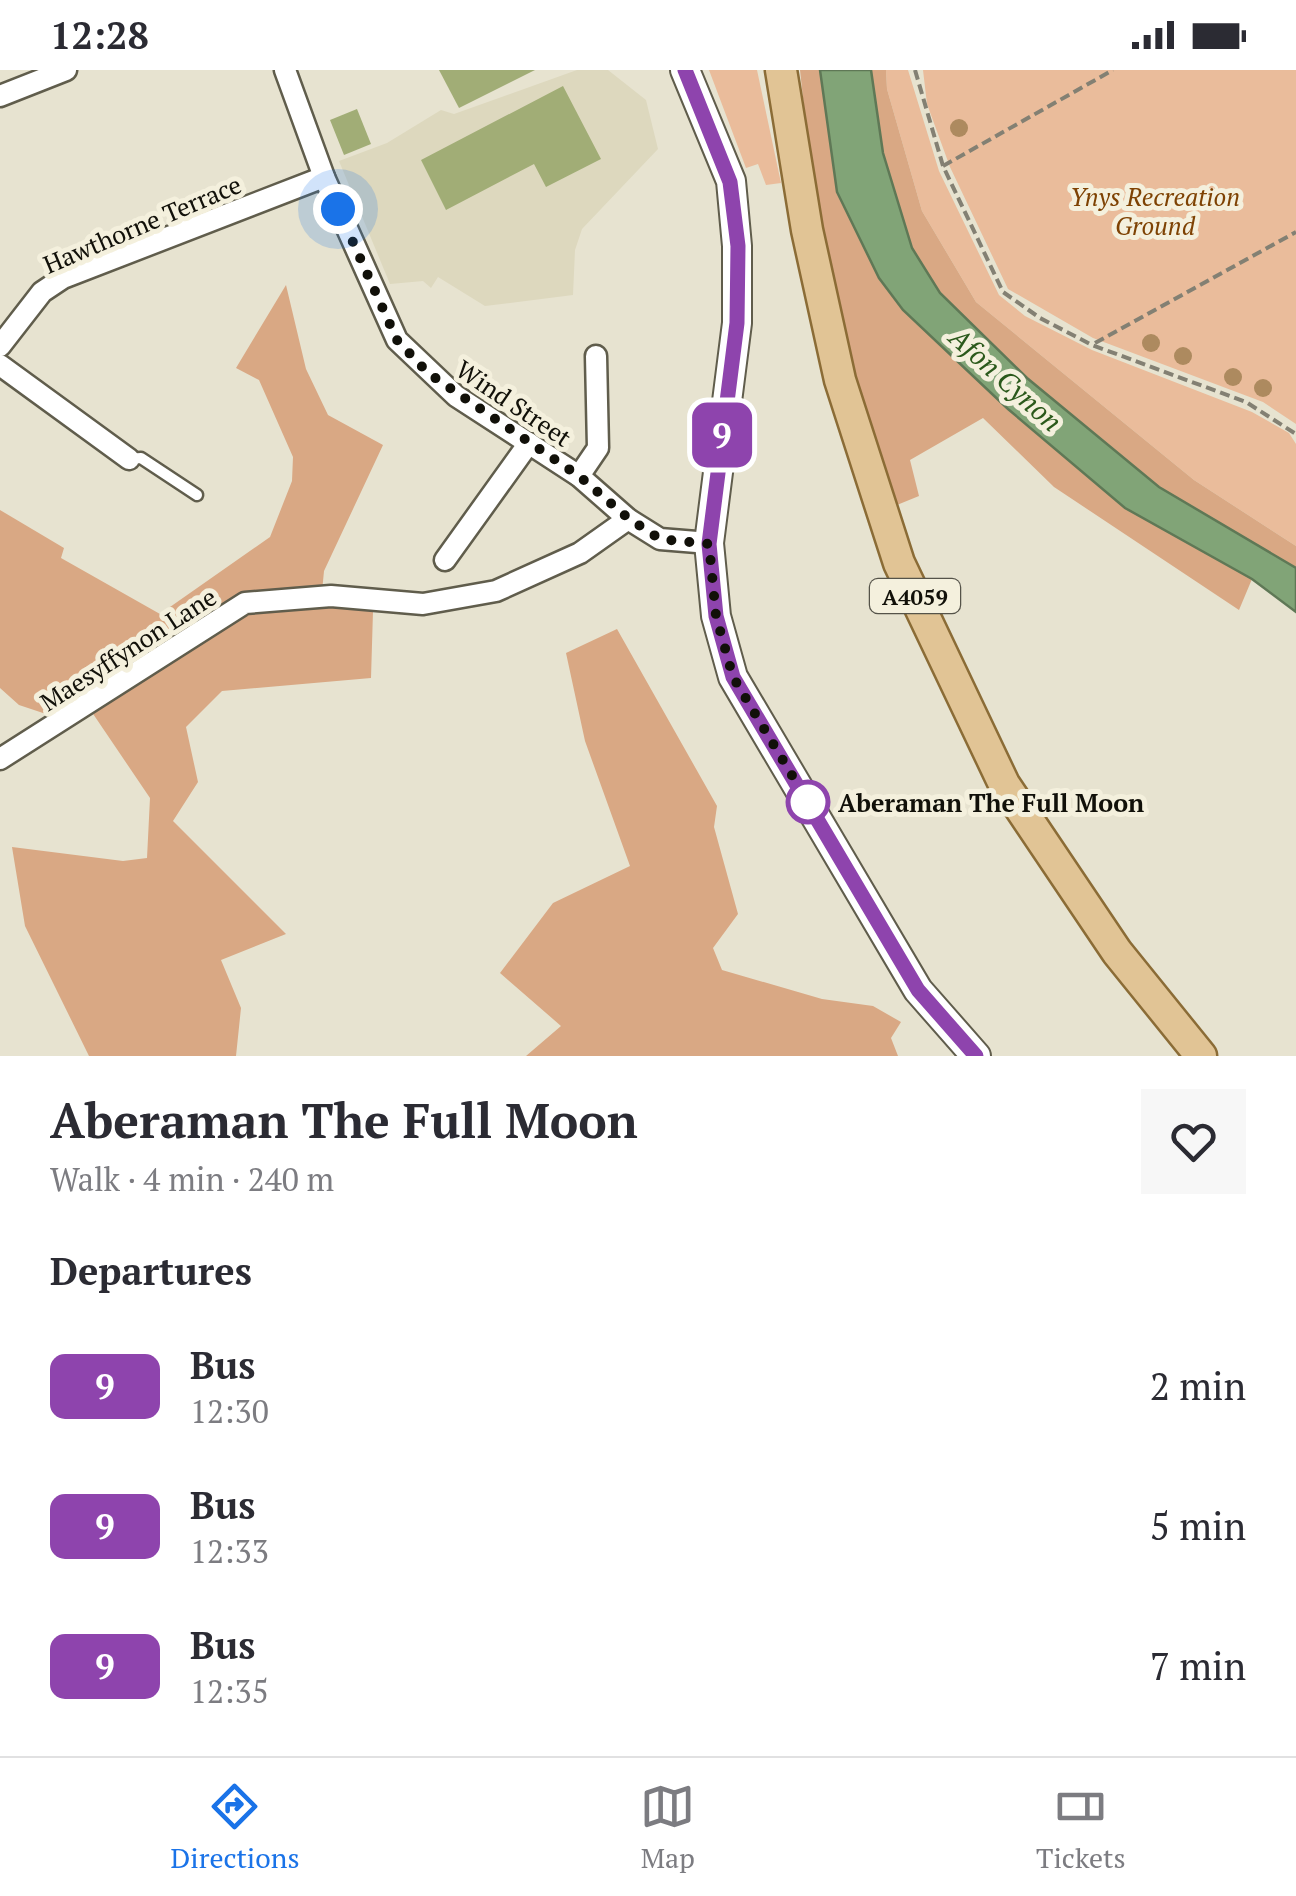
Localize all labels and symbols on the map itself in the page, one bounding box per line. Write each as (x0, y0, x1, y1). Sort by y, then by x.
street label: Hawthorne Terrace (38, 167, 246, 281)
park label: Ynys Recreation Ground (1070, 180, 1240, 242)
your location (313, 184, 363, 234)
water label: Afon Cynon (940, 317, 1070, 439)
street label: Wind Street (450, 352, 578, 454)
line badge: 9 (690, 402, 754, 468)
road number: A4059 (870, 579, 960, 613)
street label: Maesyffynon Lane (34, 580, 222, 718)
marker: Aberaman The Full Moon (787, 781, 829, 823)
place label: Aberaman The Full Moon (838, 786, 1144, 819)

